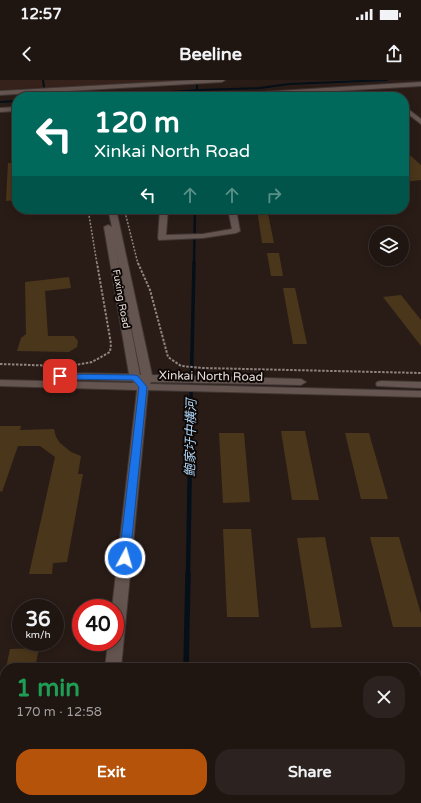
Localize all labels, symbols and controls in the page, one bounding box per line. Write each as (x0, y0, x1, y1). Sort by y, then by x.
text: 12:57 (20, 5, 62, 23)
icon: back (16, 43, 38, 65)
text: Beeline (179, 43, 242, 65)
icon: share (383, 43, 405, 65)
text: 120 m (94, 106, 180, 140)
icon: left (28, 108, 80, 160)
text: Xinkai North Road (94, 140, 250, 162)
icon: left (137, 184, 159, 206)
icon: ahead (179, 184, 201, 206)
icon: ahead (221, 184, 243, 206)
icon: right (263, 184, 285, 206)
map controls (369, 226, 409, 266)
button: layers (369, 226, 409, 266)
street label: Fuxing Road (110, 269, 132, 329)
pin (43, 359, 77, 393)
icon: arrive (49, 365, 71, 387)
street label: Xinkai North Road (159, 368, 263, 384)
water label: 鲍家圩中横河 (182, 396, 200, 477)
position arrow (104, 537, 146, 579)
speed limit sign: 40 (72, 599, 124, 651)
text: 36 (25, 608, 51, 632)
text: km/h (25, 629, 51, 641)
text: 1 min (16, 674, 80, 703)
button: close (363, 676, 405, 718)
text: 170 m · 12:58 (16, 704, 102, 720)
button: Exit (16, 749, 207, 795)
button: Share (215, 749, 405, 795)

